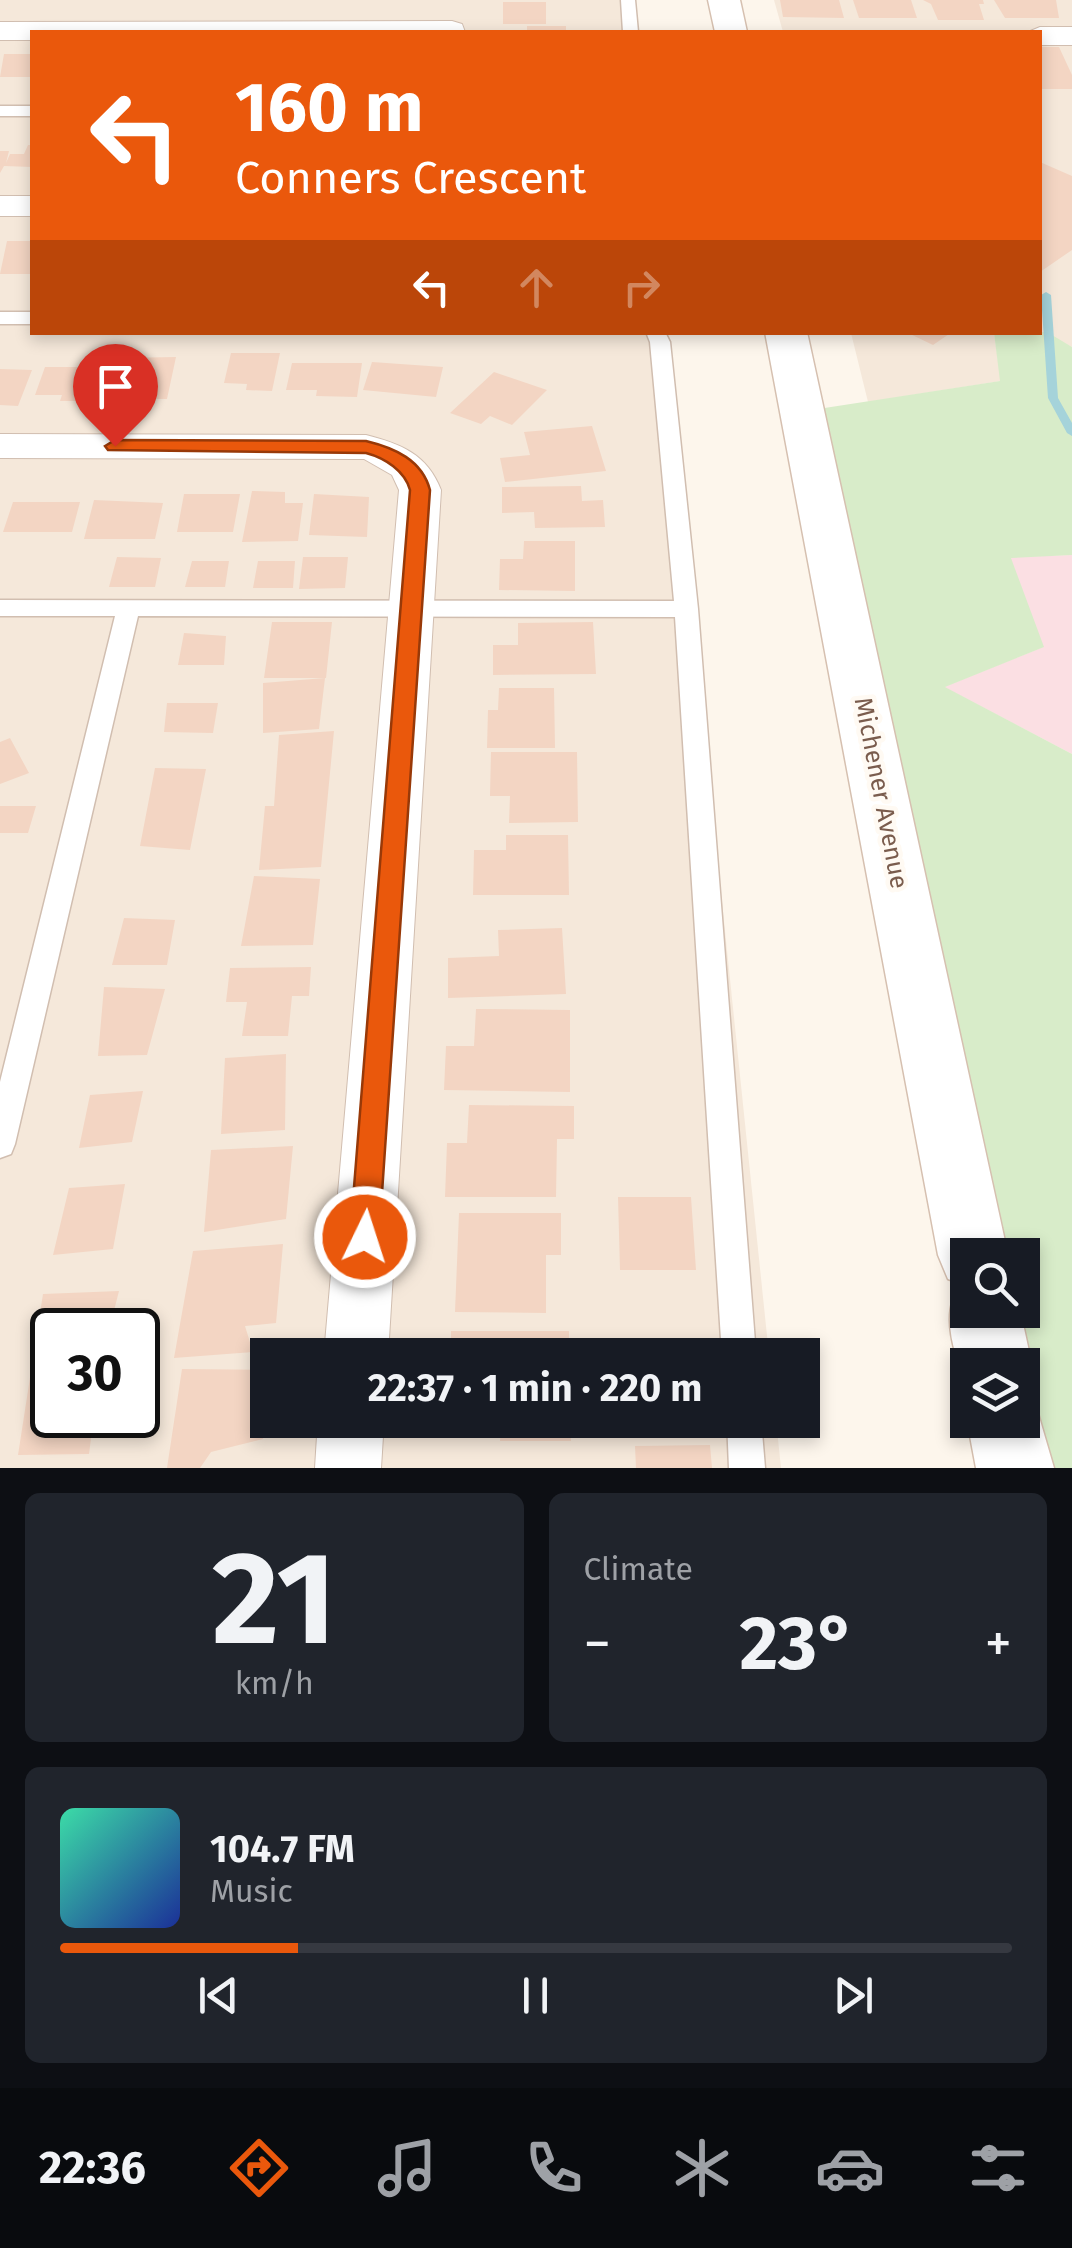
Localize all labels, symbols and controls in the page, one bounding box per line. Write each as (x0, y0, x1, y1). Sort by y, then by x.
text: 160 m (235, 66, 424, 150)
icon: left (70, 70, 200, 200)
text: Conners Crescent (235, 151, 586, 205)
icon: left (404, 260, 459, 315)
icon: ahead (509, 260, 564, 315)
icon: right (614, 260, 669, 315)
pin (73, 344, 158, 447)
icon: arrive (88, 359, 143, 414)
street label: Michener Avenue (848, 695, 914, 891)
position arrow (313, 1185, 417, 1289)
map controls (950, 1238, 1040, 1438)
button: search (950, 1238, 1040, 1328)
speed limit sign: 30 (30, 1308, 160, 1438)
button: layers (950, 1348, 1040, 1438)
text: 22:37 · 1 min · 220 m (368, 1365, 702, 1411)
text: 21 (212, 1521, 337, 1677)
text: Climate (584, 1550, 693, 1588)
text: 23° (740, 1599, 856, 1689)
text: − (584, 1611, 611, 1677)
text: + (985, 1611, 1012, 1677)
text: km/h (235, 1664, 314, 1702)
text: 104.7 FM (210, 1826, 355, 1872)
text: Music (210, 1872, 293, 1910)
icon: previous (191, 1968, 246, 2023)
icon: pause (508, 1968, 563, 2023)
icon: next (826, 1968, 881, 2023)
icon: directions (224, 2133, 294, 2203)
icon: music (372, 2133, 442, 2203)
icon: phone (519, 2133, 589, 2203)
icon: climate (667, 2133, 737, 2203)
icon: car (815, 2133, 885, 2203)
icon: filters (963, 2133, 1033, 2203)
text: 22:36 (39, 2141, 146, 2195)

